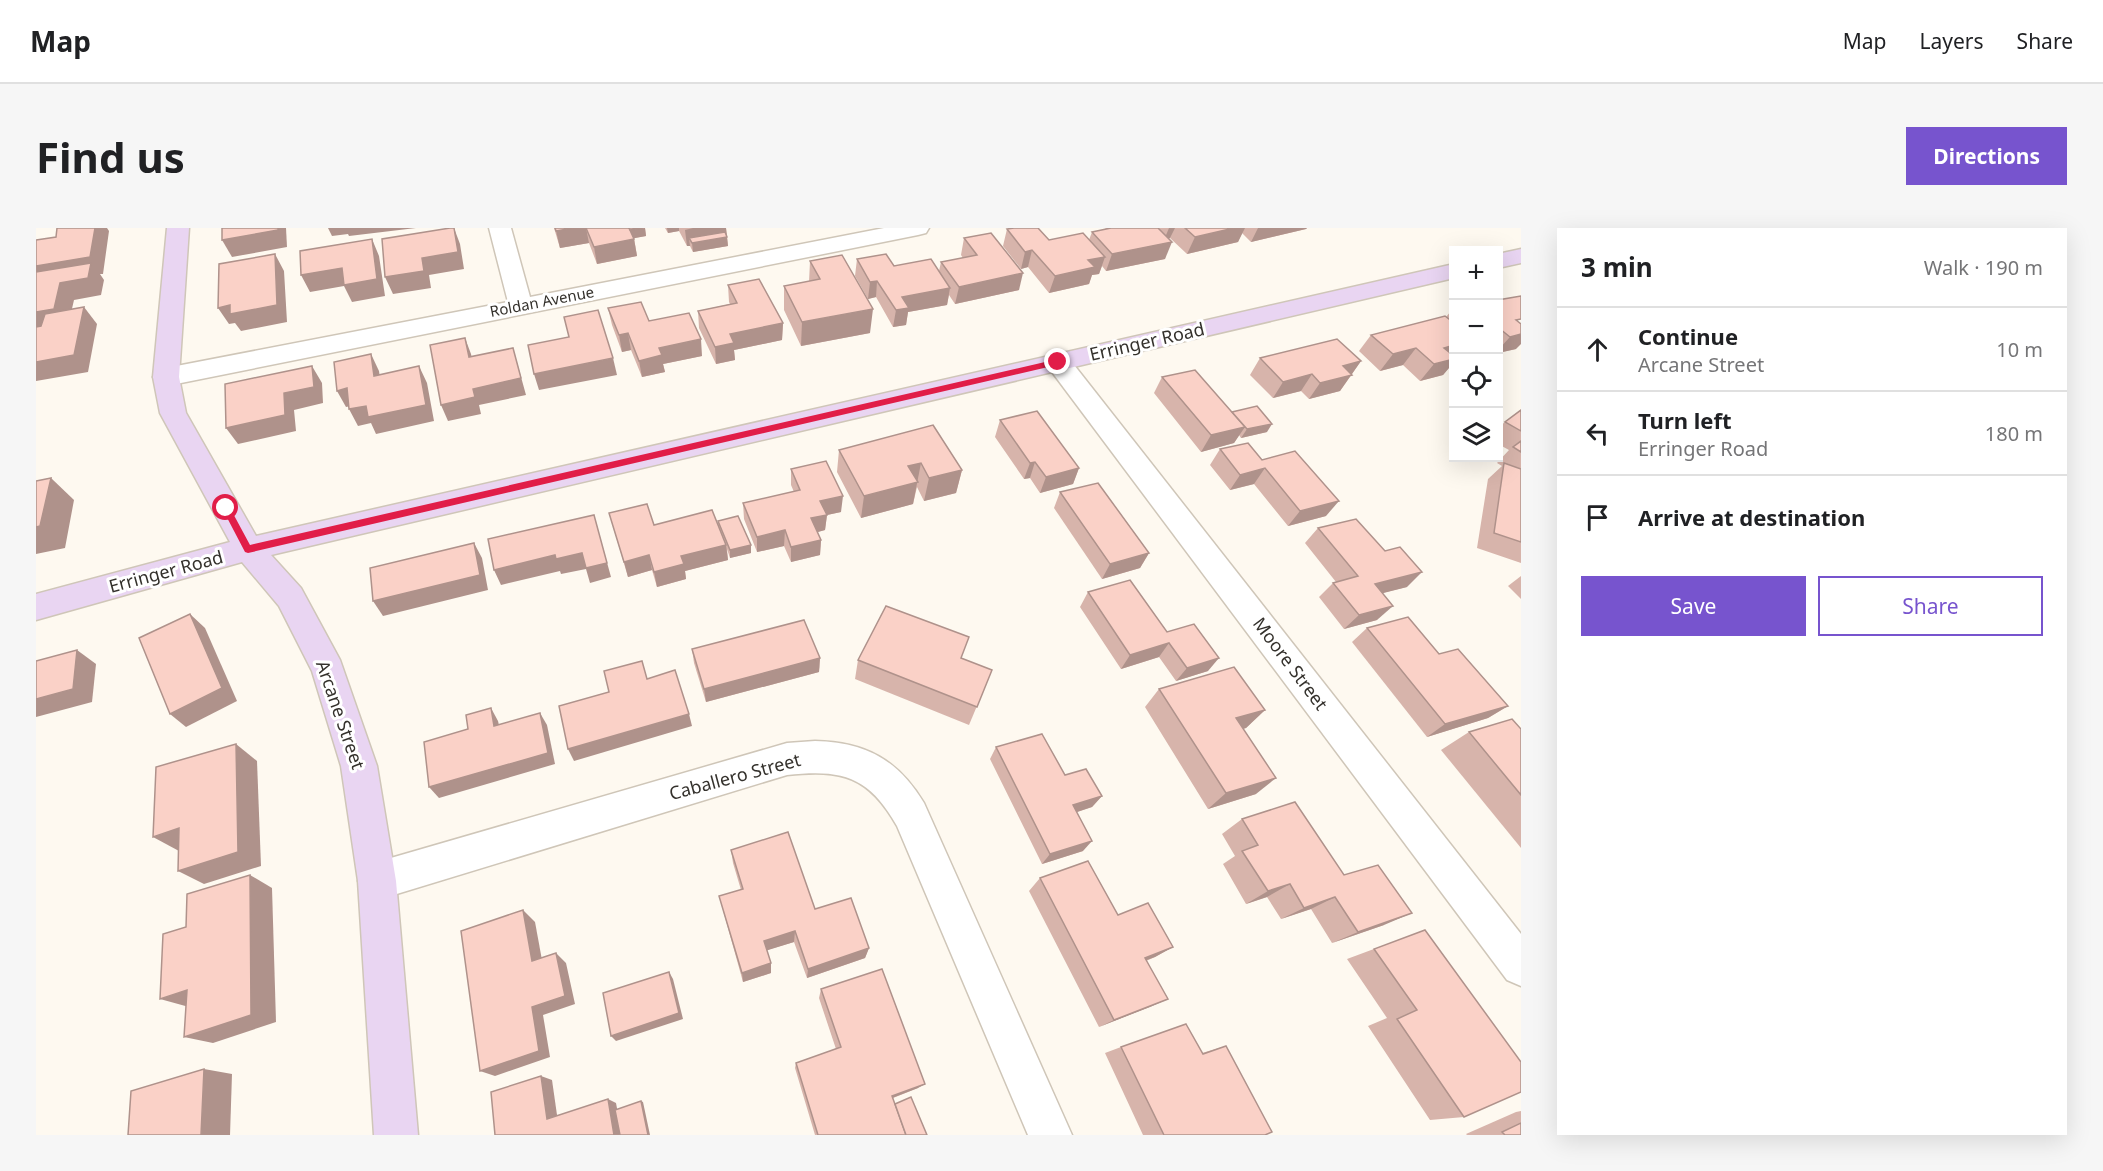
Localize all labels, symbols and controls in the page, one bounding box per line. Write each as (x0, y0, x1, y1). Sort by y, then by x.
text: Map (30, 22, 91, 60)
text: Map (1843, 27, 1887, 55)
text: Layers (1920, 27, 1984, 55)
text: Share (2017, 27, 2073, 55)
button: Directions (1906, 127, 2067, 185)
text: Find us (36, 128, 185, 185)
map controls (1449, 246, 1503, 462)
button: + (1449, 246, 1503, 300)
text: 3 min (1581, 249, 1653, 285)
text: Walk · 190 m (1924, 254, 2043, 281)
street label: Roldan Avenue (488, 281, 596, 321)
button: − (1449, 300, 1503, 354)
street label: Erringer Road (1087, 316, 1207, 366)
text: Continue (1638, 321, 1738, 351)
icon: ahead (1581, 333, 1614, 366)
text: 10 m (1996, 336, 2043, 363)
route end (1044, 348, 1070, 374)
text: Arcane Street (1638, 351, 1764, 378)
button: locate (1449, 354, 1503, 408)
text: Turn left (1638, 405, 1732, 435)
button: layers (1449, 408, 1503, 462)
icon: left (1581, 417, 1614, 450)
text: 180 m (1985, 420, 2043, 447)
text: Erringer Road (1638, 435, 1768, 462)
route start (212, 494, 238, 520)
icon: arrive (1581, 501, 1614, 534)
text: Arrive at destination (1638, 502, 1865, 532)
street label: Erringer Road (106, 544, 225, 598)
button: Save (1581, 576, 1806, 636)
button: Share (1818, 576, 2043, 636)
street label: Moore Street (1248, 612, 1334, 715)
street label: Arcane Street (311, 657, 371, 773)
street label: Caballero Street (666, 747, 804, 805)

